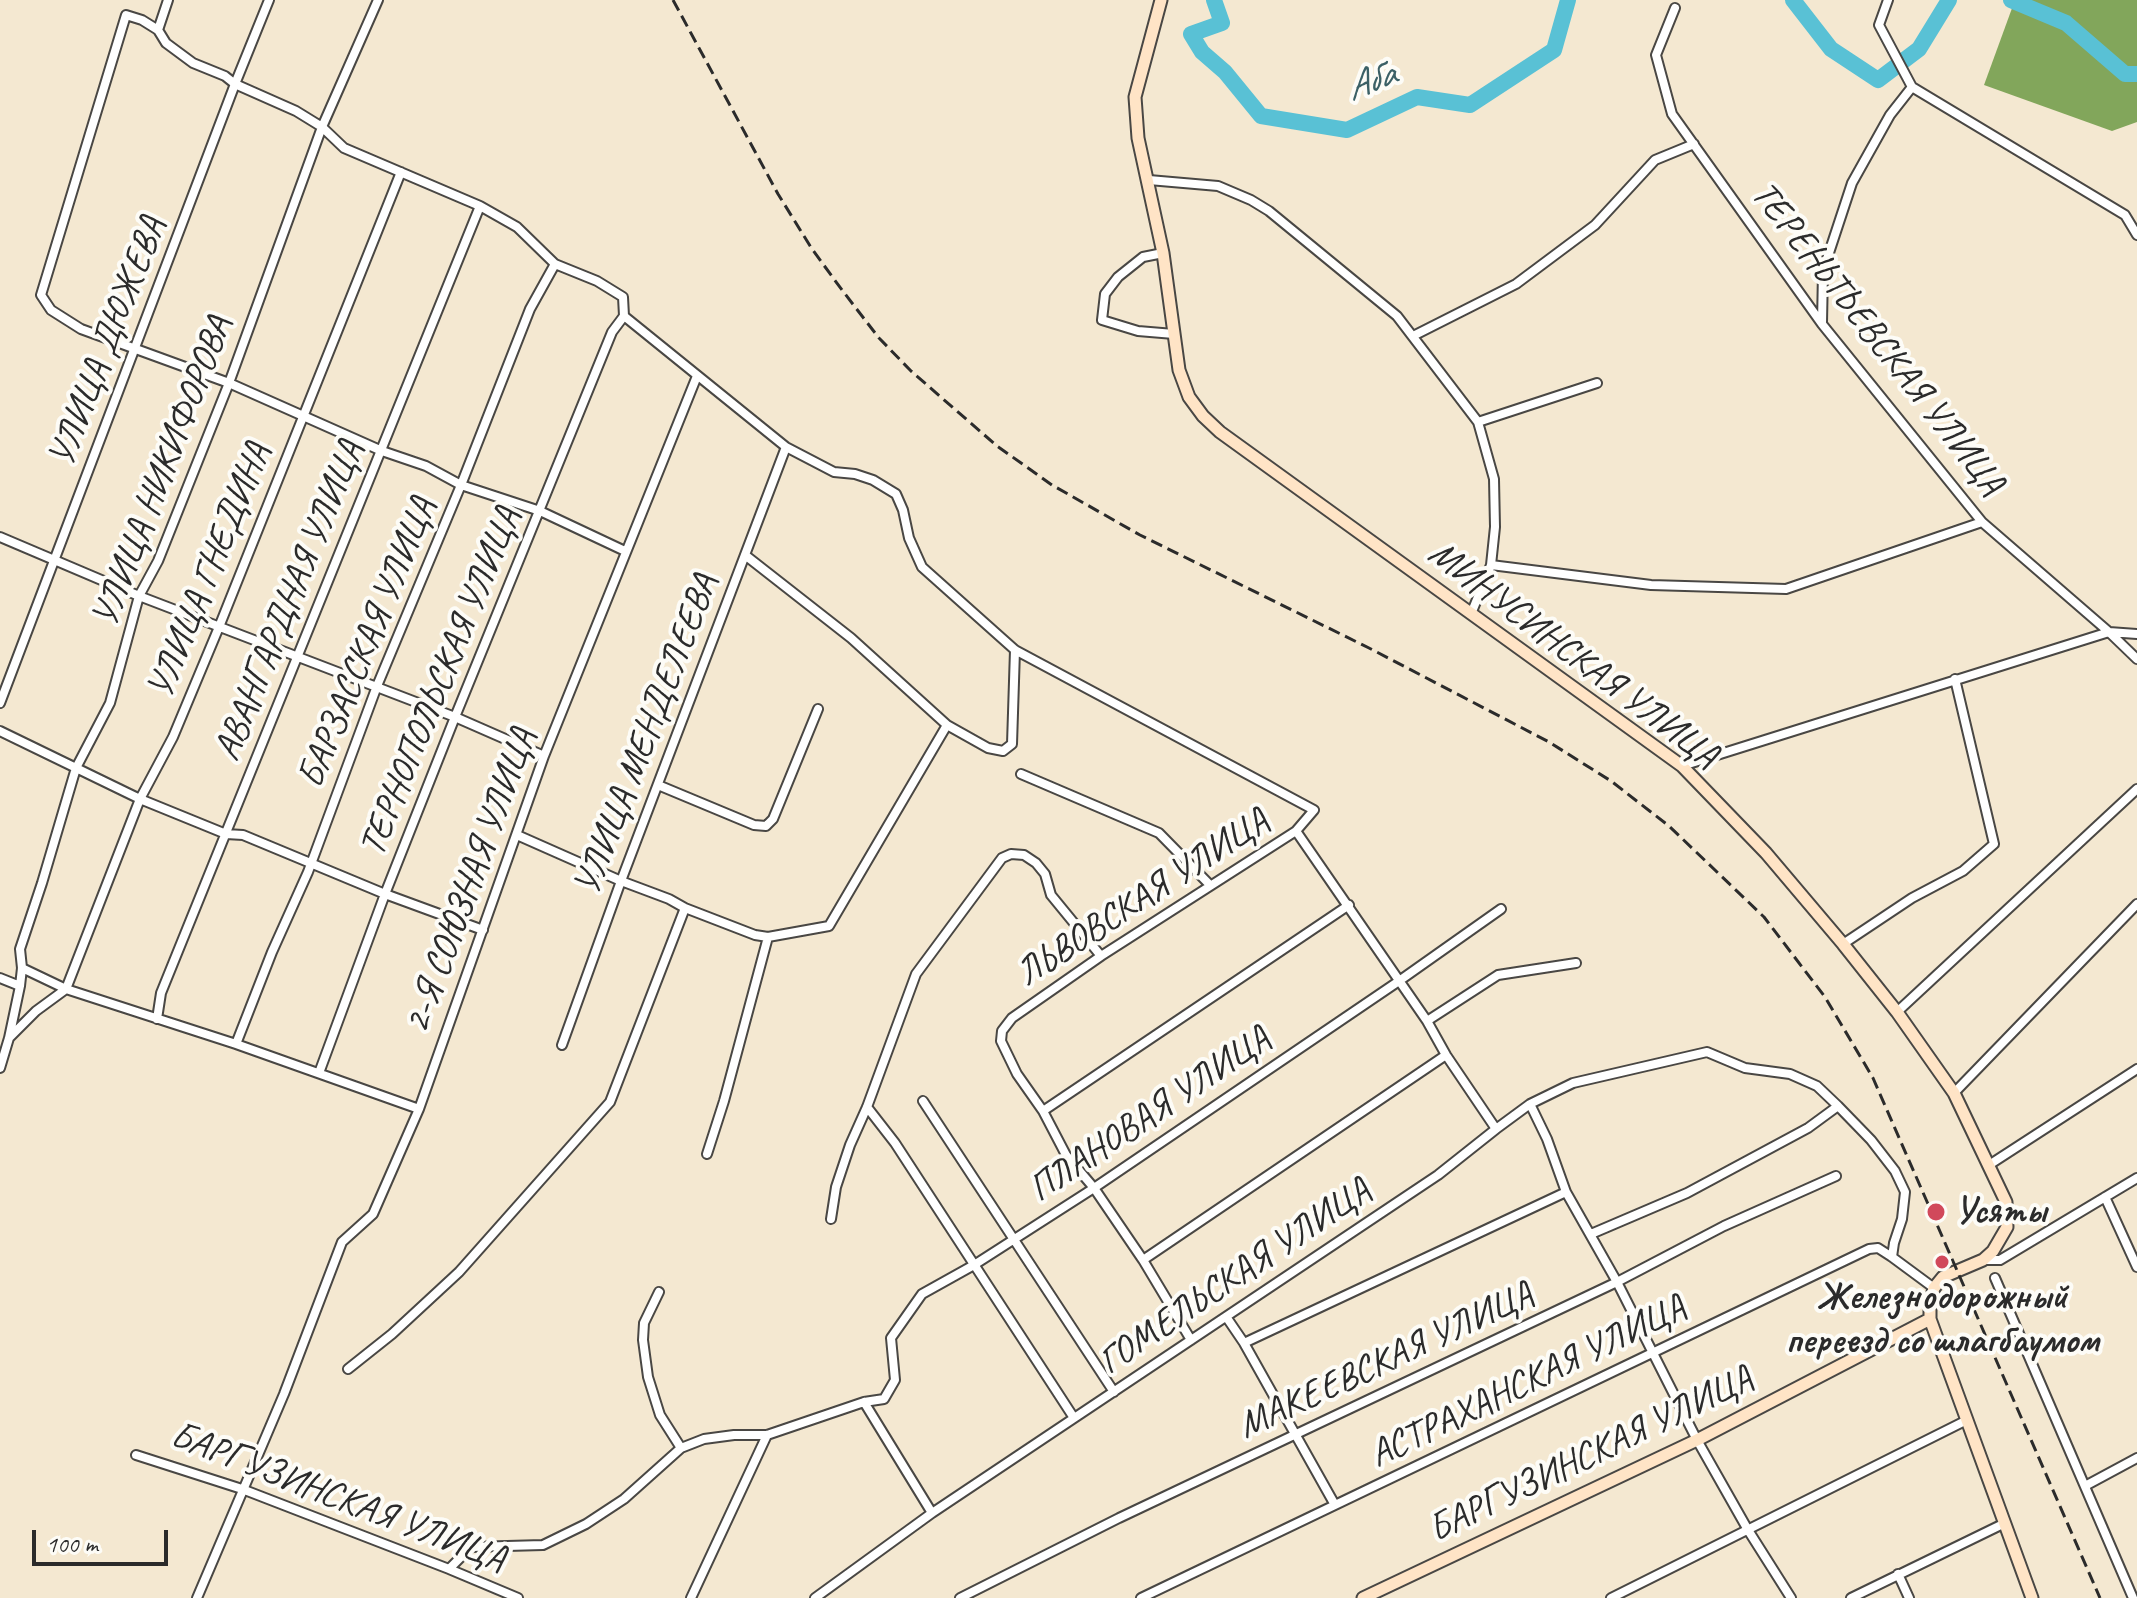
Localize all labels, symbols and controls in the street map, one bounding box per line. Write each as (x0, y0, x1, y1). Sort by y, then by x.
water label: Аба (1339, 51, 1403, 113)
street label: ТЕРЕНЬТЬЕВСКАЯ УЛИЦА (1740, 173, 2014, 505)
street label: УЛИЦА ДЮЖЕВА (39, 211, 177, 473)
street label: УЛИЦА НИКИФОРОВА (83, 311, 243, 633)
street label: АВАНГАРДНАЯ УЛИЦА (205, 435, 375, 767)
street label: УЛИЦА ГНЕДИНА (138, 437, 282, 705)
street label: БАРЗАССКАЯ УЛИЦА (289, 491, 447, 795)
street label: ТЕРНОПОЛЬСКАЯ УЛИЦА (350, 501, 532, 863)
street label: МИНУСИНСКАЯ УЛИЦА (1419, 531, 1727, 779)
street label: УЛИЦА МЕНДЕЛЕЕВА (565, 568, 729, 902)
street label: 2-Я СОЮЗНАЯ УЛИЦА (395, 723, 547, 1039)
street label: ЛЬВОВСКАЯ УЛИЦА (1008, 799, 1278, 997)
street label: ПЛАНОВАЯ УЛИЦА (1020, 1017, 1280, 1213)
street label: ГОМЕЛЬСКАЯ УЛИЦА (1090, 1169, 1380, 1385)
place label: Усяты (1954, 1189, 2046, 1235)
marker: Усяты (1925, 1201, 1947, 1223)
marker: Железнодорожный переезд со шлагбаумом (1933, 1253, 1951, 1271)
street label: МАКЕЕВСКАЯ УЛИЦА (1231, 1273, 1541, 1449)
place label: Железнодорожный переезд со шлагбаумом (1785, 1275, 2099, 1364)
street label: АСТРАХАНСКАЯ УЛИЦА (1363, 1286, 1693, 1478)
street label: БАРГУЗИНСКАЯ УЛИЦА (1421, 1357, 1761, 1553)
street label: БАРГУЗИНСКАЯ УЛИЦА (164, 1413, 512, 1583)
scale bar (36, 1514, 172, 1564)
text: 100 m (46, 1529, 98, 1559)

